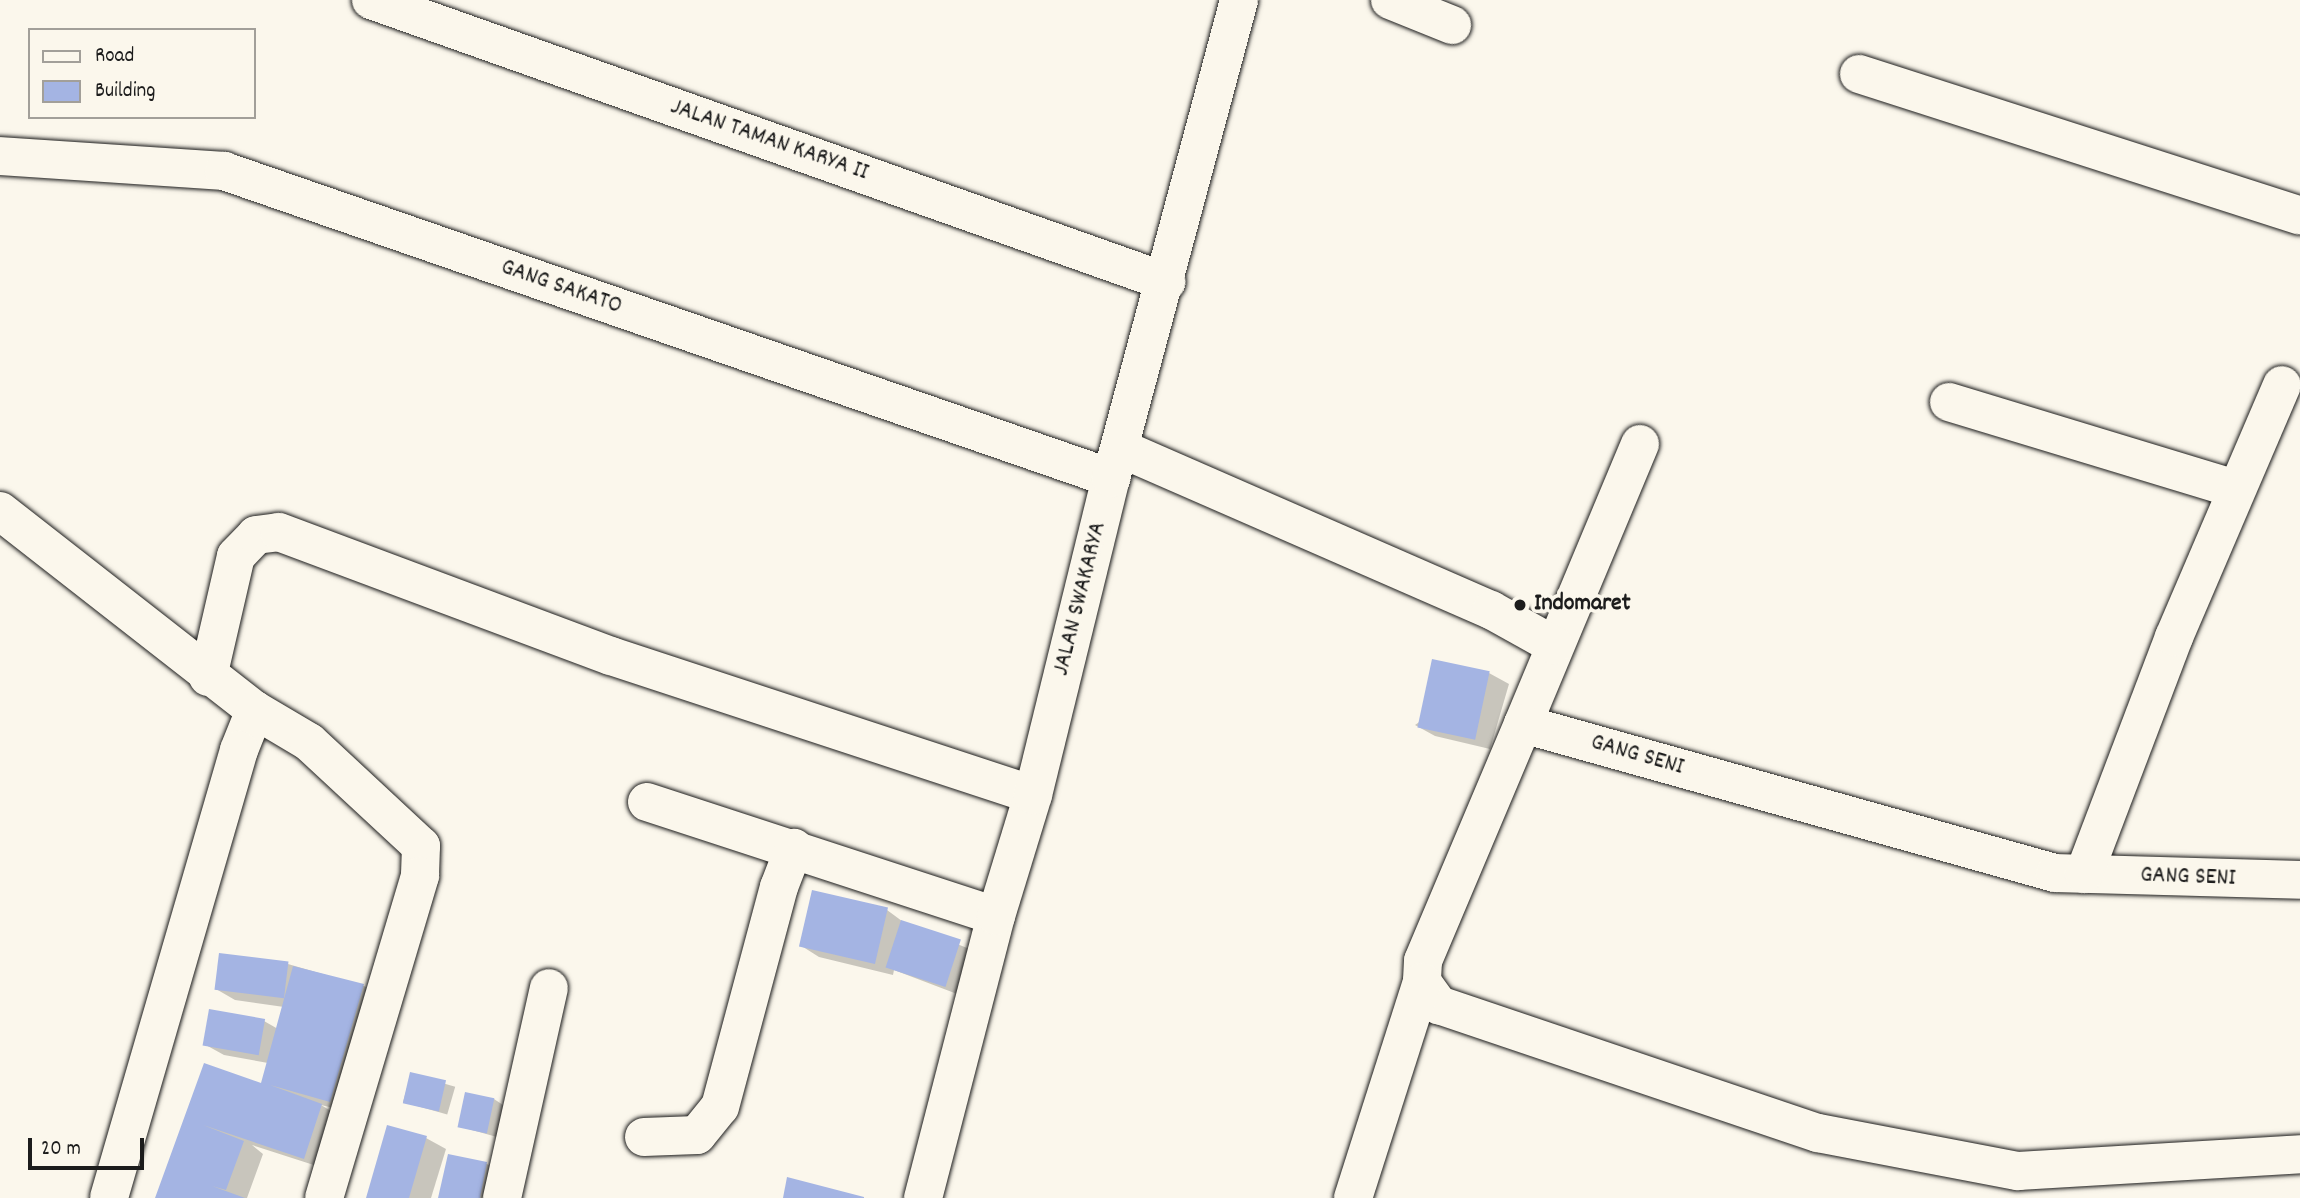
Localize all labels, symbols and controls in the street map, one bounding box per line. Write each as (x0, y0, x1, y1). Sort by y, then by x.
legend (28, 28, 256, 119)
text: Road (95, 42, 134, 72)
text: Building (95, 77, 155, 107)
street label: JALAN TAMAN KARYA II (666, 94, 872, 188)
street label: GANG SAKATO (497, 254, 625, 322)
street label: JALAN SWAKARYA (1048, 519, 1114, 679)
place label: Indomaret (1534, 591, 1631, 619)
marker: Indomaret (1512, 597, 1528, 613)
street label: GANG SENI (1587, 729, 1687, 783)
street label: GANG SENI (2140, 862, 2236, 894)
scale bar (32, 1124, 147, 1168)
text: 20 m (41, 1135, 81, 1165)

